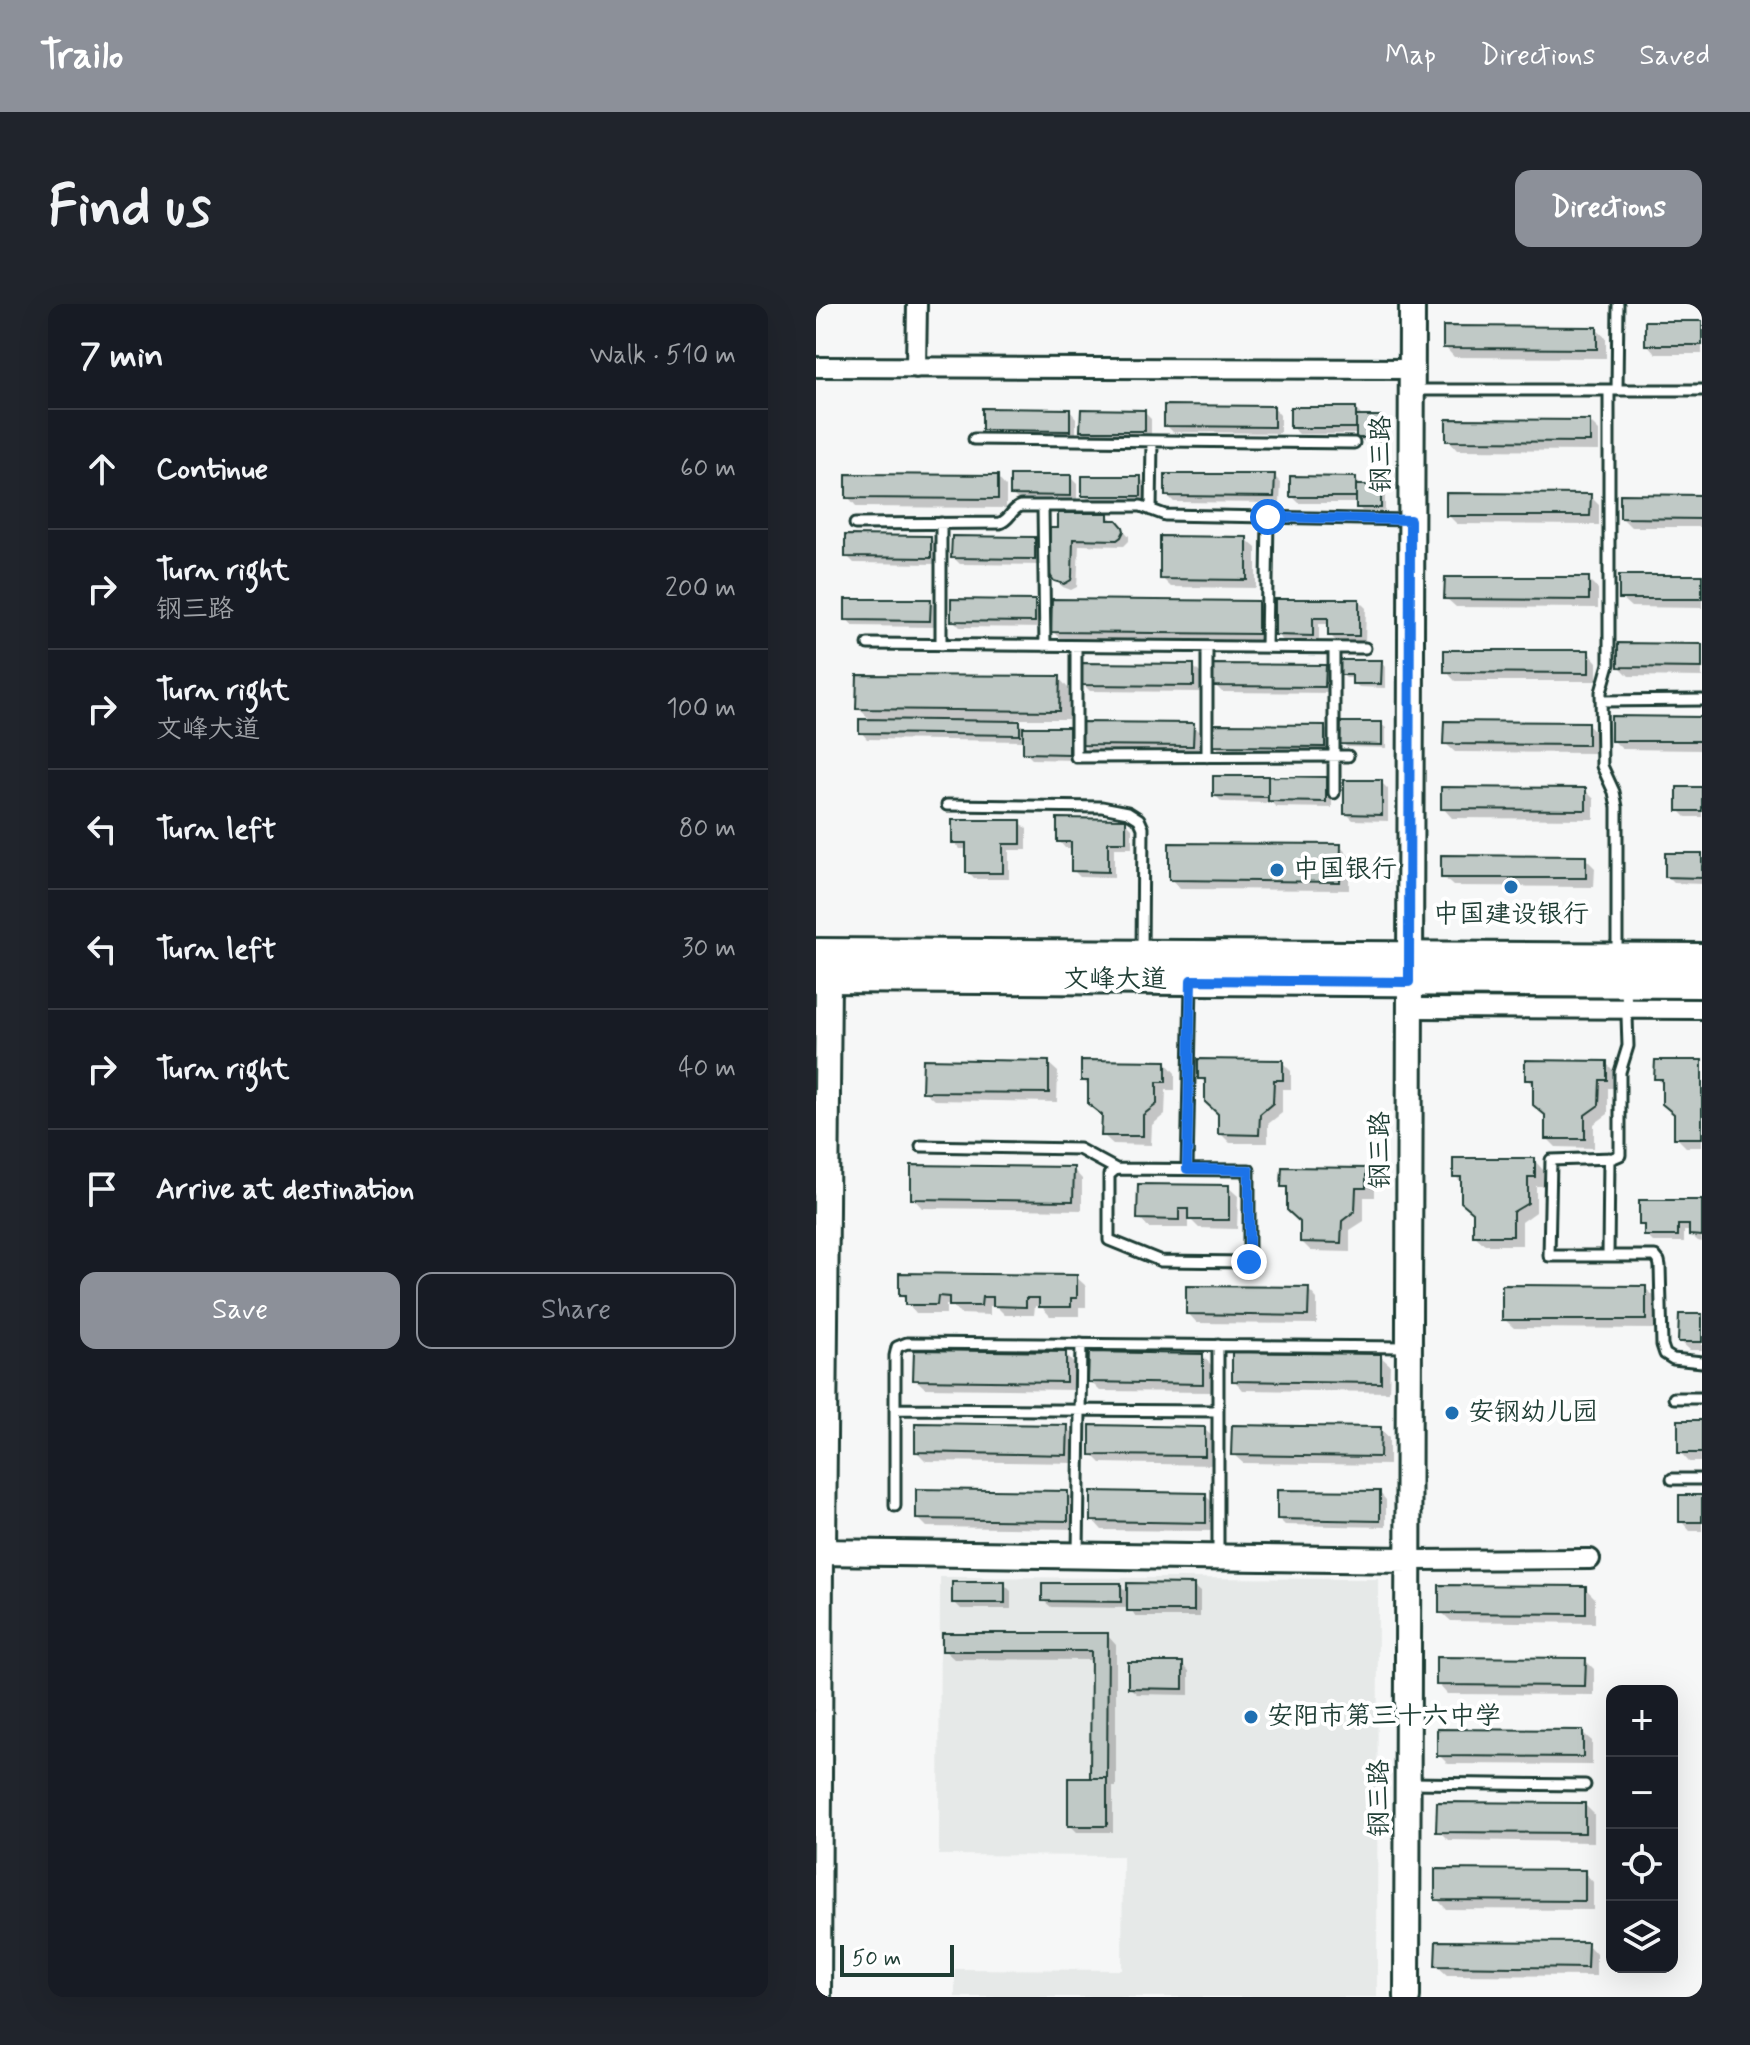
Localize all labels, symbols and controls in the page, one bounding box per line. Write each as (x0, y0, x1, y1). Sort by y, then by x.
text: Trailo (40, 32, 123, 81)
text: Map (1385, 38, 1436, 75)
text: Directions (1480, 38, 1595, 75)
text: Saved (1639, 38, 1710, 75)
button: Directions (1515, 170, 1702, 247)
text: Find us (48, 172, 211, 245)
text: 7 min (80, 334, 164, 379)
text: Walk · 510 m (590, 339, 736, 373)
street label: 钢三路 (1365, 415, 1399, 493)
icon: ahead (80, 447, 124, 491)
text: Continue (156, 450, 268, 489)
text: 60 m (680, 452, 736, 486)
route start (1250, 499, 1286, 535)
text: Turn right (156, 551, 289, 590)
icon: right (80, 567, 124, 611)
text: 200 m (665, 572, 736, 606)
text: 钢三路 (156, 593, 234, 627)
text: Turn right (156, 671, 289, 710)
icon: right (80, 687, 124, 731)
text: 100 m (666, 692, 736, 726)
text: 文峰大道 (156, 713, 260, 747)
icon: left (80, 807, 124, 851)
text: Turn left (156, 810, 276, 849)
text: 80 m (679, 812, 736, 846)
place label: 中国银行 (1293, 853, 1397, 887)
marker: 中国银行 (1268, 861, 1286, 879)
marker: 中国建设银行 (1502, 878, 1520, 896)
place label: 中国建设银行 (1433, 898, 1589, 932)
icon: left (80, 927, 124, 971)
text: Turn left (156, 930, 276, 969)
text: 30 m (682, 932, 736, 966)
street label: 文峰大道 (1063, 963, 1167, 997)
icon: right (80, 1047, 124, 1091)
text: Turn right (156, 1050, 289, 1089)
text: 40 m (678, 1052, 736, 1086)
street label: 钢三路 (1364, 1111, 1398, 1189)
icon: arrive (80, 1167, 124, 1211)
text: Arrive at destination (156, 1170, 414, 1209)
route end (1231, 1244, 1267, 1280)
button: Save (80, 1272, 400, 1349)
button: Share (416, 1272, 736, 1349)
place label: 安钢幼儿园 (1468, 1396, 1598, 1430)
marker: 安钢幼儿园 (1443, 1404, 1461, 1422)
map controls (1606, 1685, 1678, 1973)
button: + (1606, 1685, 1678, 1757)
place label: 安阳市第三十六中学 (1267, 1700, 1501, 1734)
marker: 安阳市第三十六中学 (1242, 1708, 1260, 1726)
button: − (1606, 1757, 1678, 1829)
street label: 钢三路 (1363, 1759, 1397, 1837)
button: locate (1606, 1829, 1678, 1901)
button: layers (1606, 1901, 1678, 1973)
scale bar (840, 1941, 954, 1977)
text: 50 m (852, 1945, 901, 1973)

